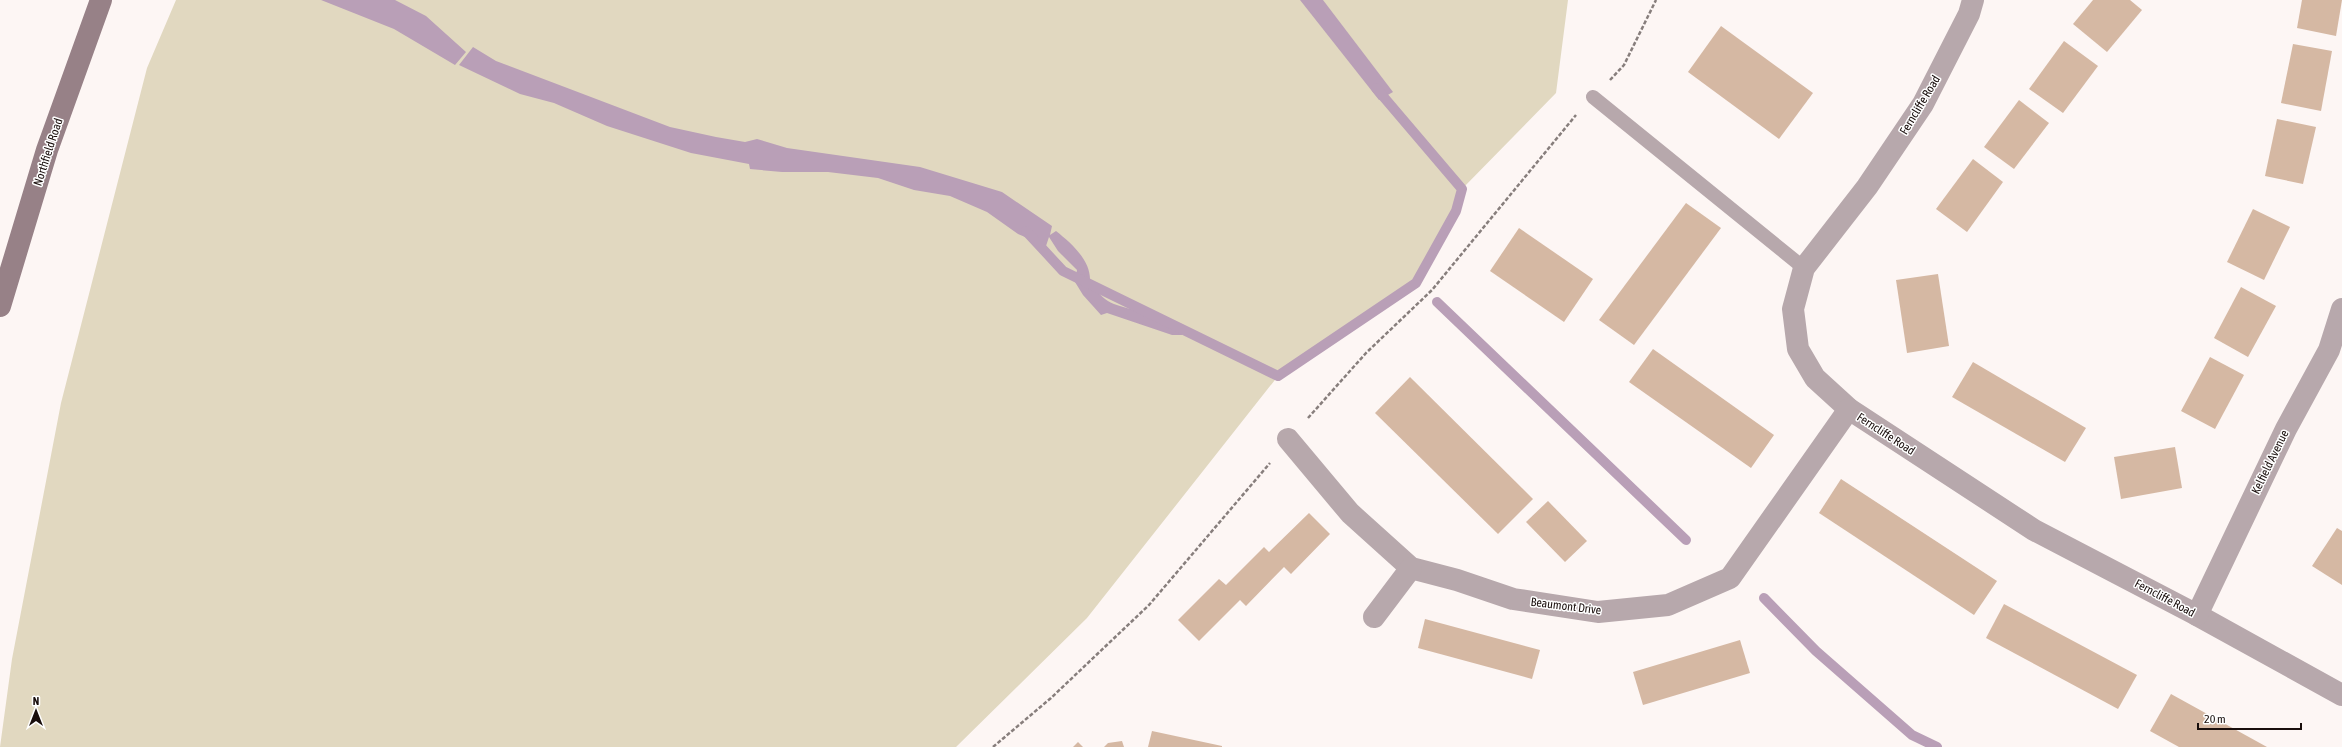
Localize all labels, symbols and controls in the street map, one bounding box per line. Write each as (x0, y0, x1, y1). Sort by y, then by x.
street label: Ferncliffe Road (1897, 73, 1943, 137)
street label: Northfield Road (30, 116, 66, 188)
street label: Ferncliffe Road (1854, 410, 1918, 458)
street label: Kelfield Avenue (2248, 428, 2292, 496)
street label: Ferncliffe Road (2132, 576, 2198, 620)
street label: Beaumont Drive (1530, 595, 1602, 617)
north arrow (16, 691, 56, 731)
text: N (33, 695, 39, 707)
scale bar (2198, 705, 2301, 731)
text: 20 m (2204, 712, 2226, 726)

